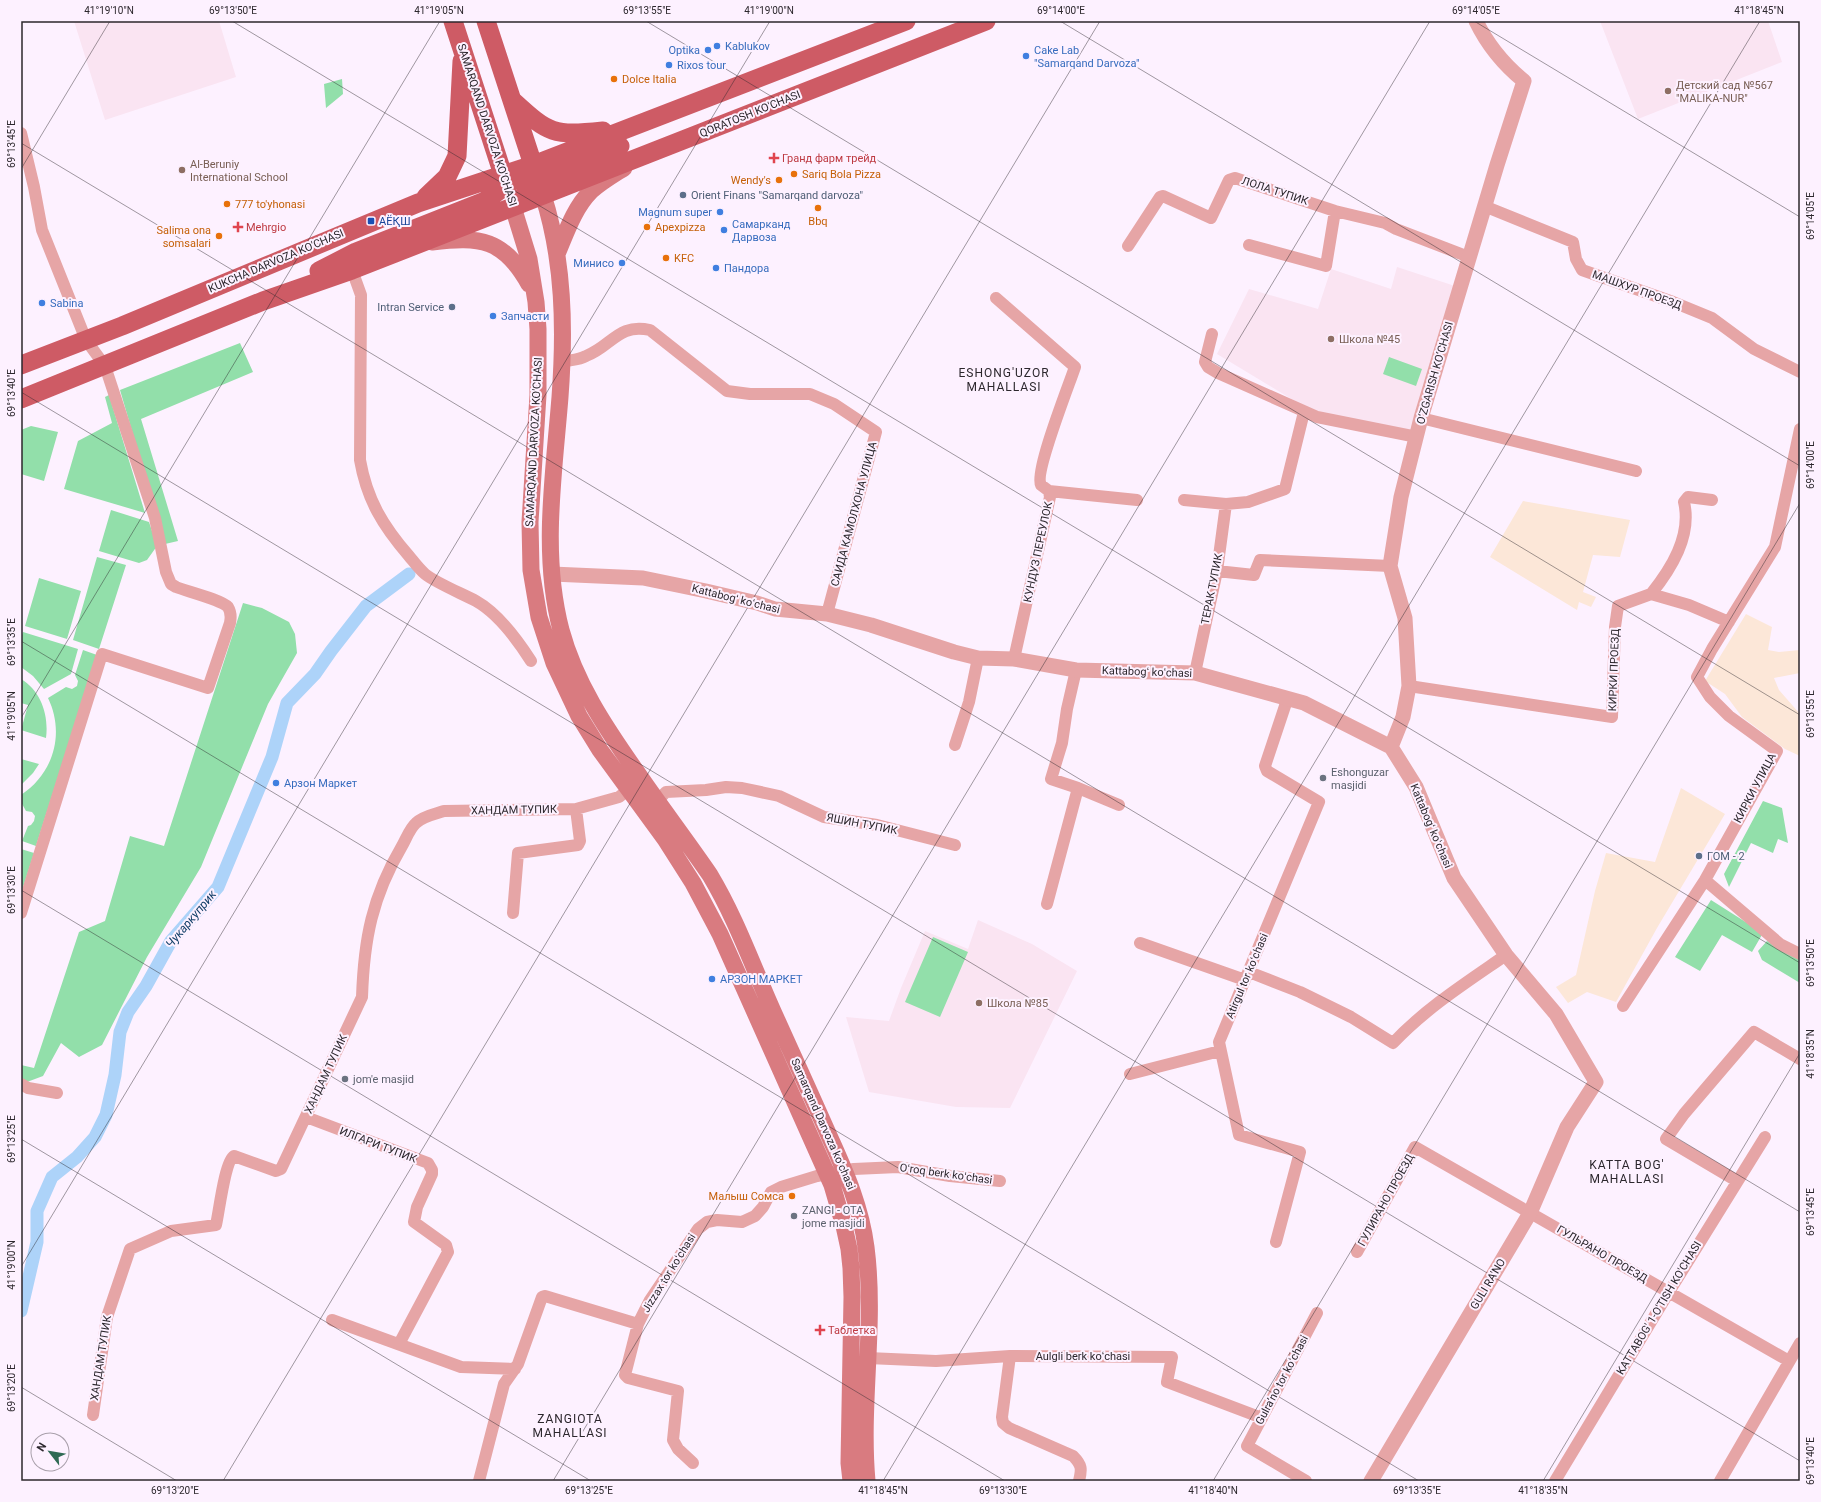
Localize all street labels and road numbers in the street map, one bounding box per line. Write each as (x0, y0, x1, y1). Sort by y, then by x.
street label: SAMARQAND DARVOZA KO'CHASI (455, 42, 519, 208)
street label: QORATOSH KO'CHASI (698, 88, 802, 140)
street label: ЛОЛА ТУПИК (1240, 174, 1311, 208)
street label: KUKCHA DARVOZA KO'CHASI (206, 227, 346, 295)
street label: МАШХУР ПРОЕЗД (1591, 268, 1683, 312)
street label: O‘ZGARISH KO‘CHASI (1414, 320, 1456, 426)
street label: SAMARQAND DARVOZA KO'CHASI (523, 357, 545, 527)
street label: САИДА КАМОЛХОНА УЛИЦА (828, 439, 880, 588)
street label: КУНДУЗ ПЕРЕУЛОК (1021, 499, 1055, 604)
street label: ТЕРАК ТУПИК (1199, 551, 1225, 626)
street label: Kattabogʻ koʻchasi (691, 582, 781, 616)
street label: КИРКИ ПРОЕЗД (1606, 628, 1622, 712)
street label: Kattabogʻ koʻchasi (1102, 664, 1192, 680)
street label: КИРКИ УЛИЦА (1731, 750, 1779, 825)
street label: Kattabogʻ koʻchasi (1407, 782, 1455, 870)
street label: ХАНДАМ ТУПИК (471, 803, 558, 817)
street label: ЯШИН ТУПИК (826, 811, 899, 837)
street label: Atirgul tor koʻchasi (1223, 931, 1271, 1021)
street label: ХАНДАМ ТУПИК (302, 1031, 350, 1116)
street label: Samarqand Darvoza koʻchasi (788, 1056, 858, 1192)
street label: ИЛГАРИ ТУПИК (338, 1124, 419, 1166)
street label: ГУЛИРАНО ПРОЕЗД (1355, 1152, 1417, 1248)
street label: Oʻroq berk koʻchasi (899, 1161, 993, 1187)
street label: ГУЛЬРАНО ПРОЕЗД (1554, 1223, 1650, 1285)
street label: Jizzax tor koʻchasi (640, 1231, 698, 1315)
street label: KATTABOG' 1-O'TISH KO'CHASI (1614, 1239, 1704, 1377)
street label: GULI RA'NO (1468, 1256, 1508, 1312)
street label: ХАНДАМ ТУПИК (88, 1314, 114, 1401)
street label: Gulraʼno tor koʻchasi (1253, 1333, 1311, 1427)
street label: Aulgli berk koʻchasi (1036, 1350, 1130, 1363)

